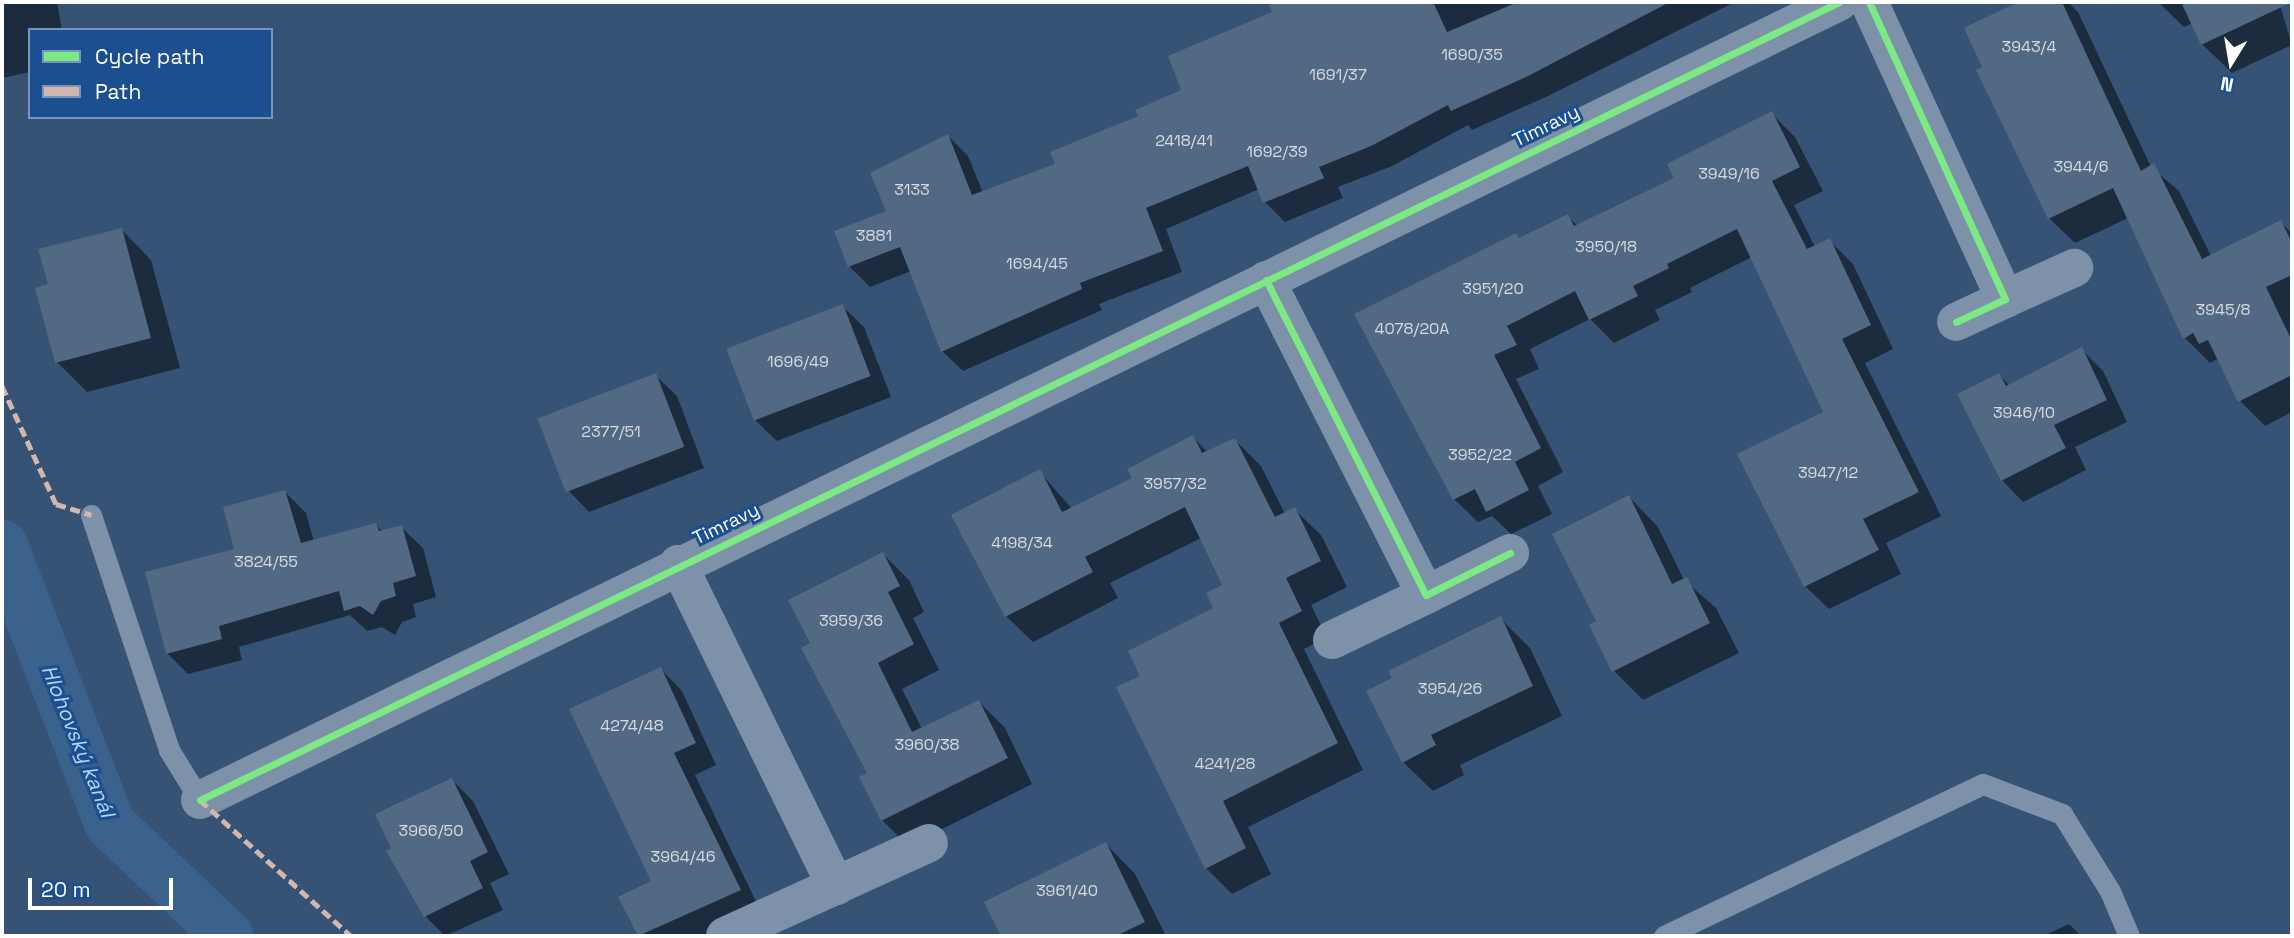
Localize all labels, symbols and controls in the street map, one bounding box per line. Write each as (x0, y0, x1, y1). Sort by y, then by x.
legend (28, 28, 273, 119)
north arrow (2196, 28, 2266, 98)
house number: 3943/4 (2001, 37, 2057, 57)
text: Cycle path (95, 43, 204, 70)
house number: 1690/35 (1441, 45, 1503, 65)
house number: 1691/37 (1309, 65, 1367, 85)
text: N (2218, 71, 2236, 98)
text: Path (95, 78, 141, 105)
street label: Timravy (1509, 100, 1583, 152)
house number: 2418/41 (1155, 131, 1213, 151)
house number: 1692/39 (1246, 142, 1308, 162)
house number: 3944/6 (2053, 157, 2109, 177)
house number: 3949/16 (1698, 164, 1760, 184)
house number: 3133 (894, 180, 930, 200)
house number: 3881 (856, 226, 892, 246)
house number: 3950/18 (1575, 237, 1637, 257)
house number: 1694/45 (1006, 254, 1068, 274)
house number: 3951/20 (1462, 279, 1524, 299)
house number: 3945/8 (2196, 300, 2250, 320)
house number: 4078/20A (1375, 319, 1449, 339)
house number: 1696/49 (767, 352, 829, 372)
house number: 3946/10 (1993, 403, 2055, 423)
house number: 2377/51 (581, 422, 641, 442)
house number: 3952/22 (1448, 445, 1512, 465)
house number: 3947/12 (1798, 463, 1858, 483)
house number: 3957/32 (1143, 474, 1207, 494)
street label: Timravy (689, 498, 763, 550)
house number: 4198/34 (991, 533, 1053, 553)
house number: 3824/55 (234, 552, 298, 572)
house number: 3959/36 (819, 611, 883, 631)
water label: Hlohovský kanál (36, 661, 120, 821)
house number: 3954/26 (1418, 679, 1482, 699)
house number: 4274/48 (600, 716, 664, 736)
house number: 3960/38 (894, 735, 960, 755)
house number: 4241/28 (1194, 754, 1256, 774)
house number: 3966/50 (399, 821, 463, 841)
house number: 3964/46 (651, 847, 715, 867)
scale bar (32, 864, 177, 908)
text: 20 m (41, 876, 91, 903)
house number: 3961/40 (1036, 881, 1098, 901)

